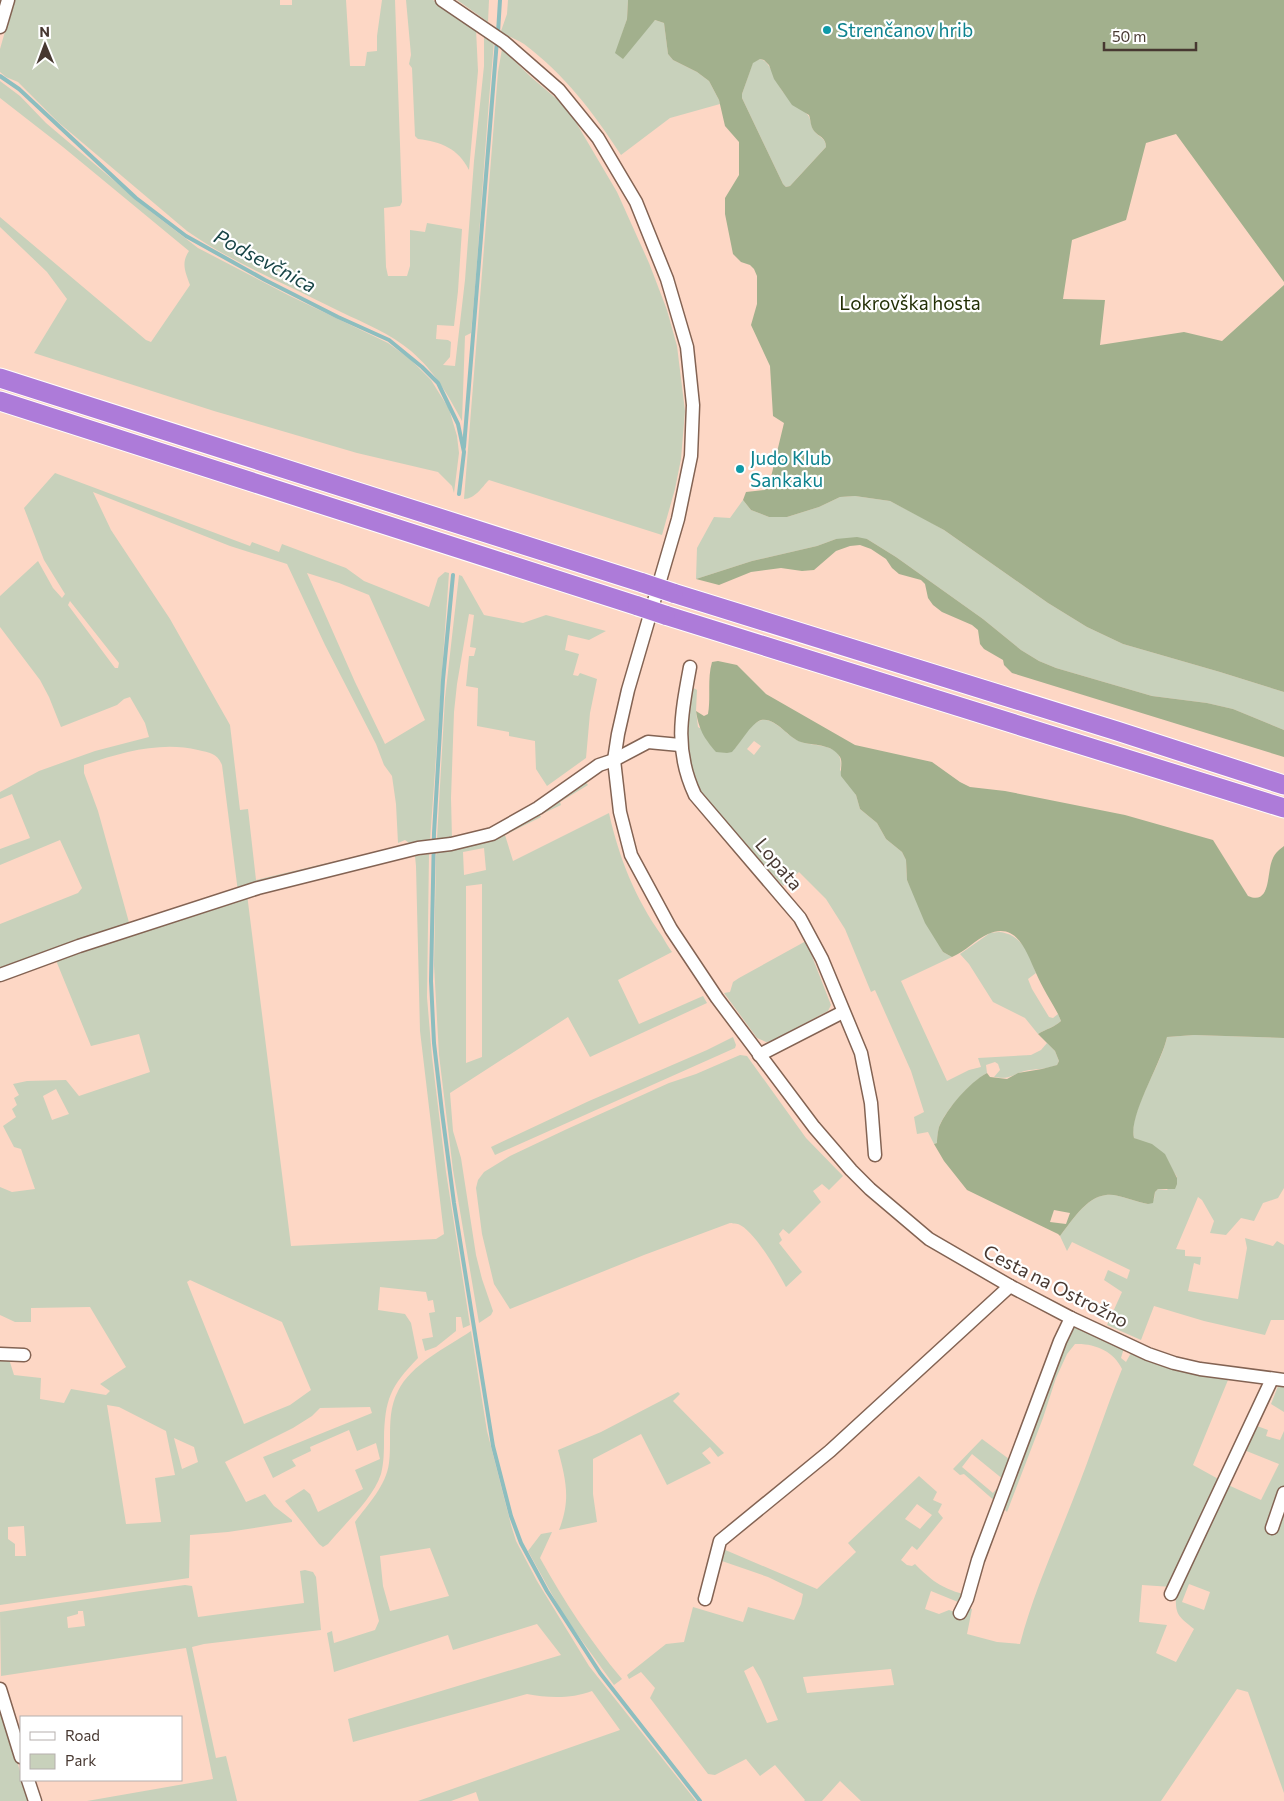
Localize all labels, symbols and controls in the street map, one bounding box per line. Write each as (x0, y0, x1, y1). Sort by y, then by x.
place label: Strenčanov hrib (837, 18, 973, 41)
north arrow (20, 20, 70, 70)
scale bar (1104, 20, 1196, 52)
text: N (39, 23, 50, 40)
marker: Strenčanov hrib (821, 24, 833, 36)
text: 50 m (1112, 27, 1146, 45)
water label: Podsevčnica (210, 223, 321, 297)
park label: Lokrovška hosta (839, 291, 981, 314)
place label: Judo Klub Sankaku (750, 446, 832, 491)
marker: Judo Klub Sankaku (734, 463, 746, 475)
street label: Lopata (751, 833, 808, 894)
street label: Cesta na Ostrožno (980, 1239, 1133, 1332)
legend (20, 1716, 182, 1781)
text: Road (65, 1726, 100, 1744)
text: Park (65, 1751, 96, 1769)

